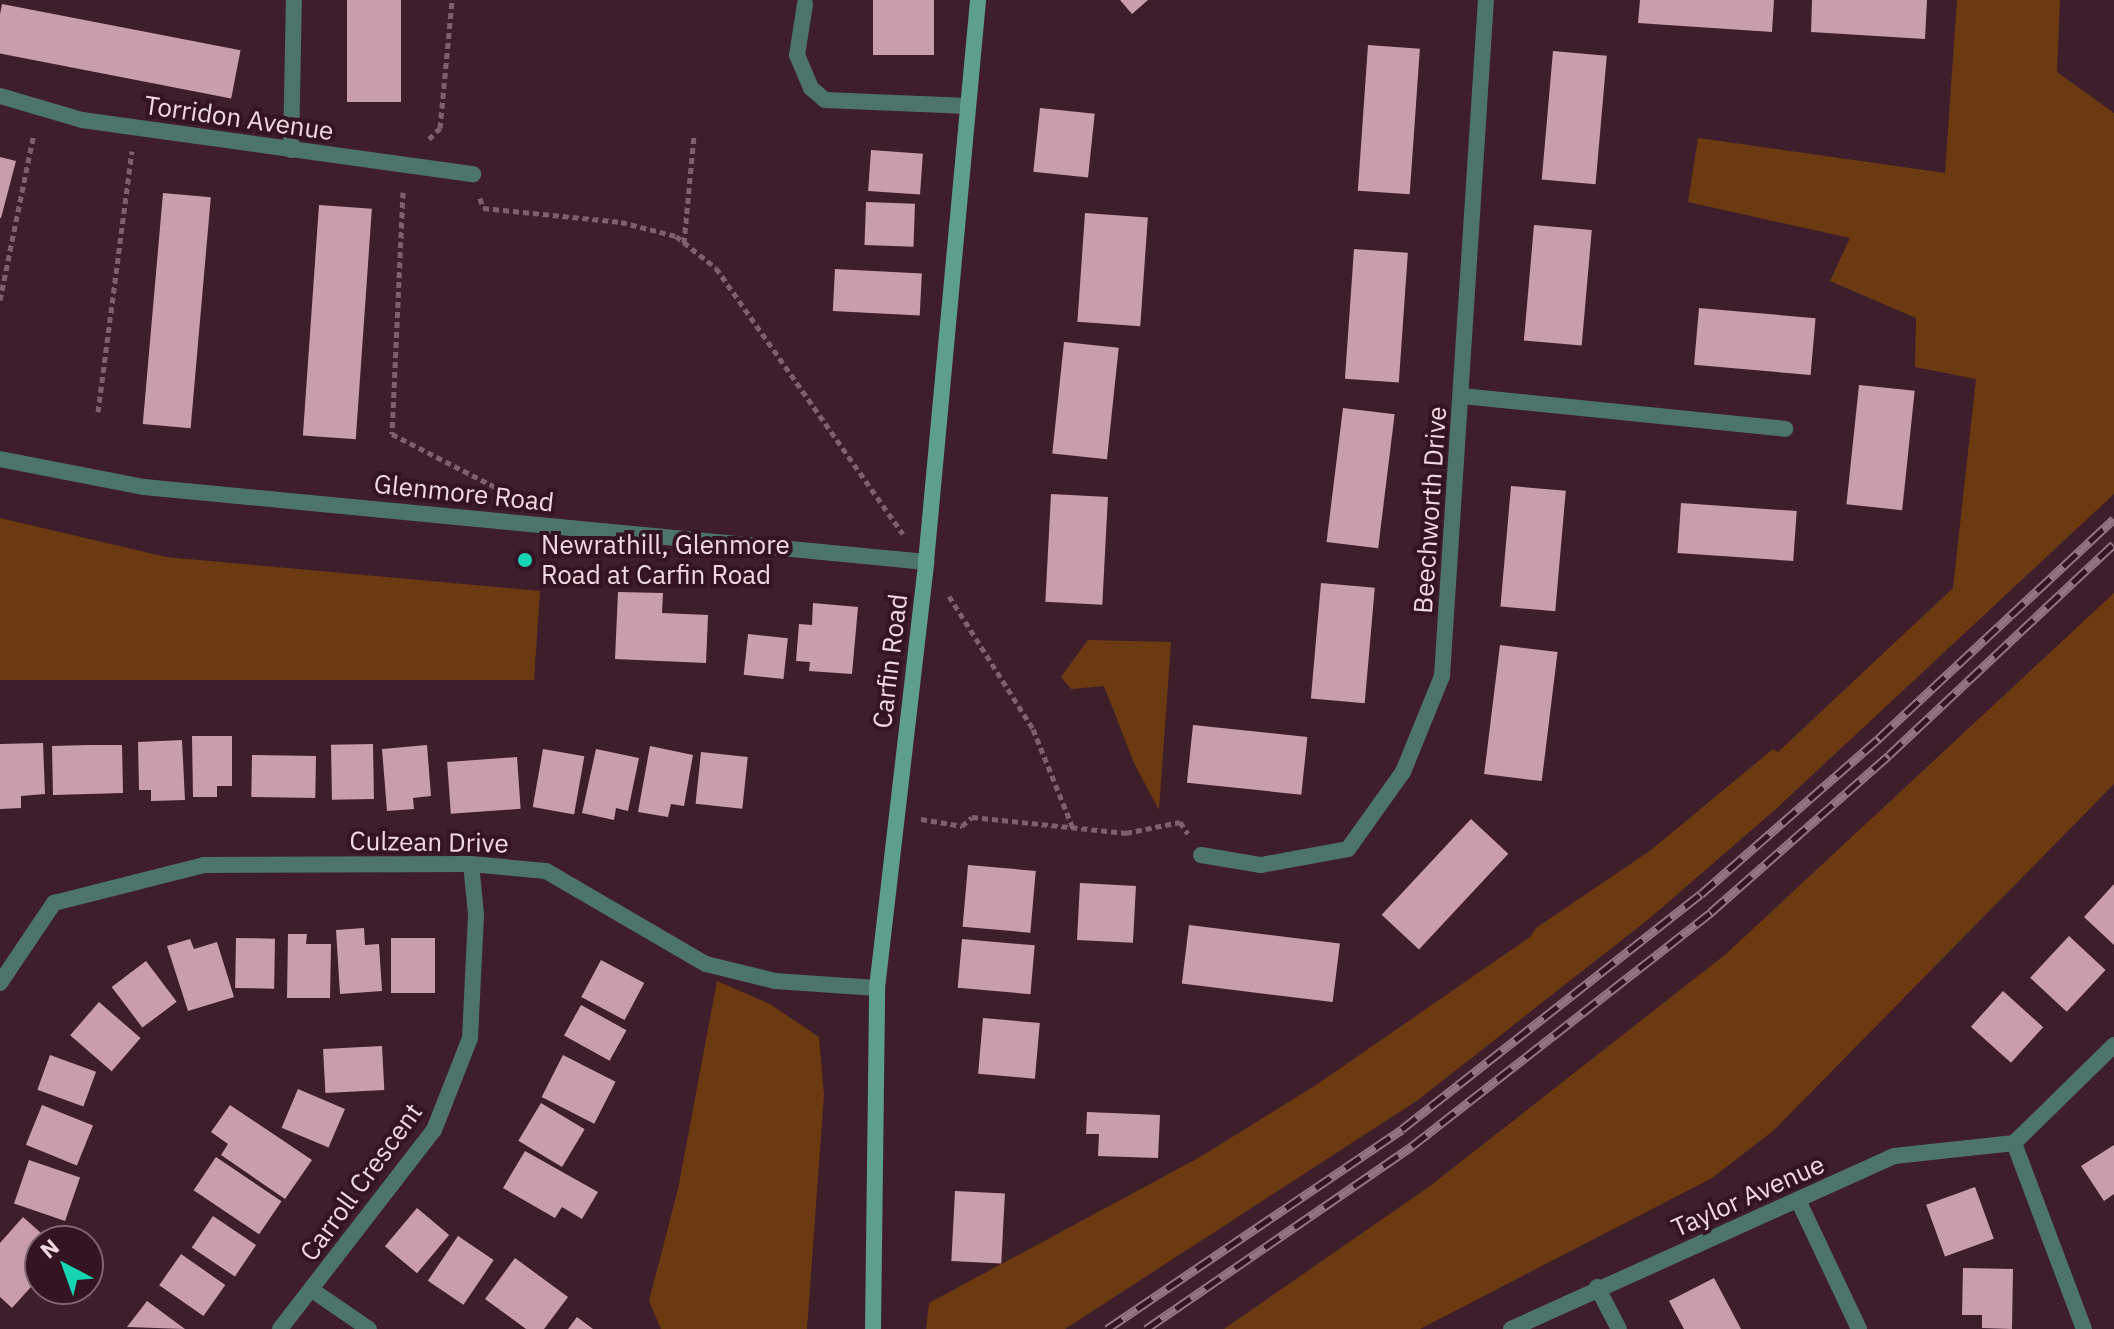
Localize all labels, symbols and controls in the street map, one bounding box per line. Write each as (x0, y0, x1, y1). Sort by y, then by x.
street label: Torridon Avenue (142, 89, 336, 147)
street label: Beechworth Drive (1407, 405, 1453, 615)
street label: Glenmore Road (372, 468, 556, 518)
place label: Newrathill, Glenmore Road at Carfin Road (541, 529, 790, 590)
marker: Newrathill, Glenmore Road at Carfin Road (516, 551, 534, 569)
street label: Carfin Road (866, 592, 914, 730)
street label: Culzean Drive (349, 825, 509, 859)
street label: Carroll Crescent (293, 1097, 429, 1267)
street label: Taylor Avenue (1667, 1148, 1829, 1244)
north arrow (24, 1225, 104, 1305)
text: N (34, 1232, 65, 1264)

